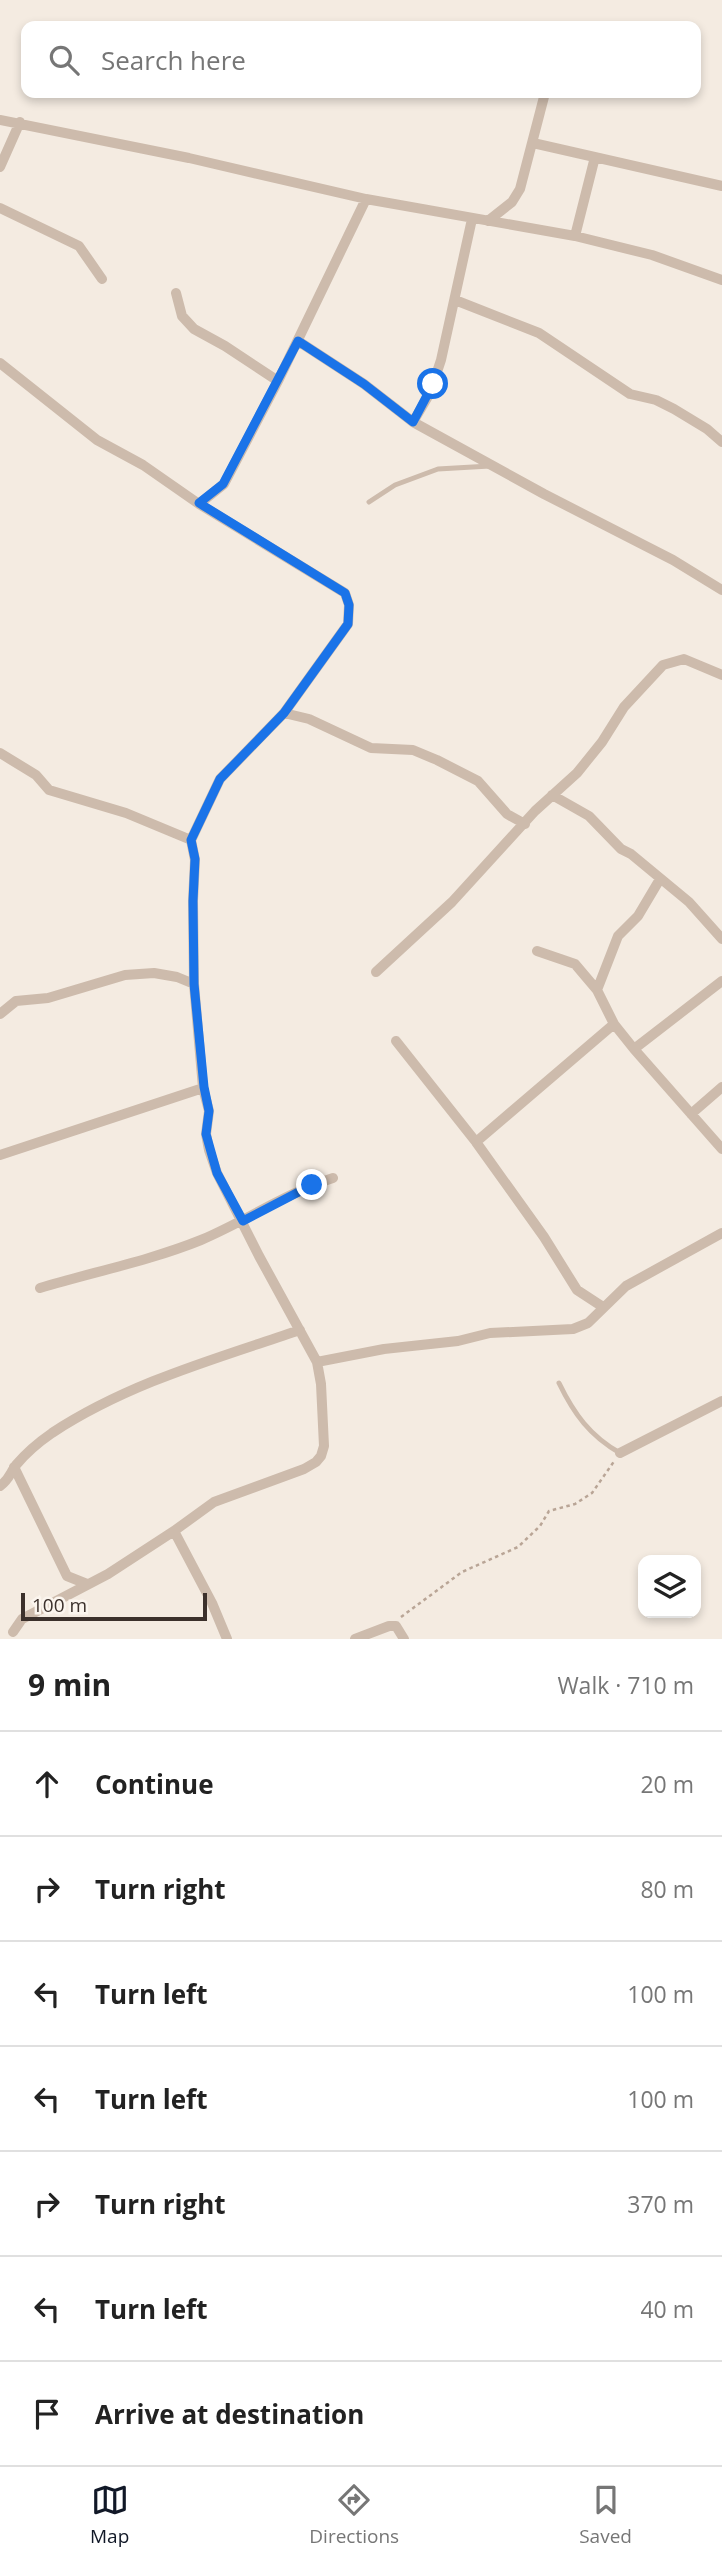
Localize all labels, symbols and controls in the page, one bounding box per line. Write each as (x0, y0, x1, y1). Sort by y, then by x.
search box (21, 21, 701, 98)
icon: search (45, 41, 83, 79)
text: Search here (101, 42, 246, 78)
route start (417, 368, 448, 399)
route end (296, 1169, 327, 1200)
map controls (638, 1555, 701, 1618)
button: layers (638, 1555, 701, 1618)
scale bar (21, 1590, 206, 1622)
text: 100 m (32, 1592, 87, 1618)
text: 9 min (28, 1664, 111, 1705)
text: Walk · 710 m (557, 1669, 694, 1701)
icon: ahead (28, 1765, 66, 1803)
text: Continue (95, 1766, 214, 1802)
text: 20 m (640, 1768, 694, 1800)
icon: right (28, 1870, 66, 1908)
text: Turn right (95, 1871, 226, 1907)
text: 80 m (640, 1873, 694, 1905)
icon: left (28, 1975, 66, 2013)
text: Turn left (95, 1976, 207, 2012)
text: 100 m (627, 1978, 694, 2010)
icon: left (28, 2080, 66, 2118)
text: Turn left (95, 2081, 207, 2117)
text: 100 m (627, 2083, 694, 2115)
icon: right (28, 2185, 66, 2223)
text: Turn right (95, 2186, 226, 2222)
text: 370 m (627, 2188, 694, 2220)
icon: left (28, 2290, 66, 2328)
text: Turn left (95, 2291, 207, 2327)
text: 40 m (640, 2293, 694, 2325)
icon: arrive (28, 2395, 66, 2433)
text: Arrive at destination (95, 2396, 364, 2432)
tab: Map (90, 2481, 129, 2549)
tab: Directions (309, 2481, 399, 2549)
tab: Saved (579, 2481, 632, 2549)

